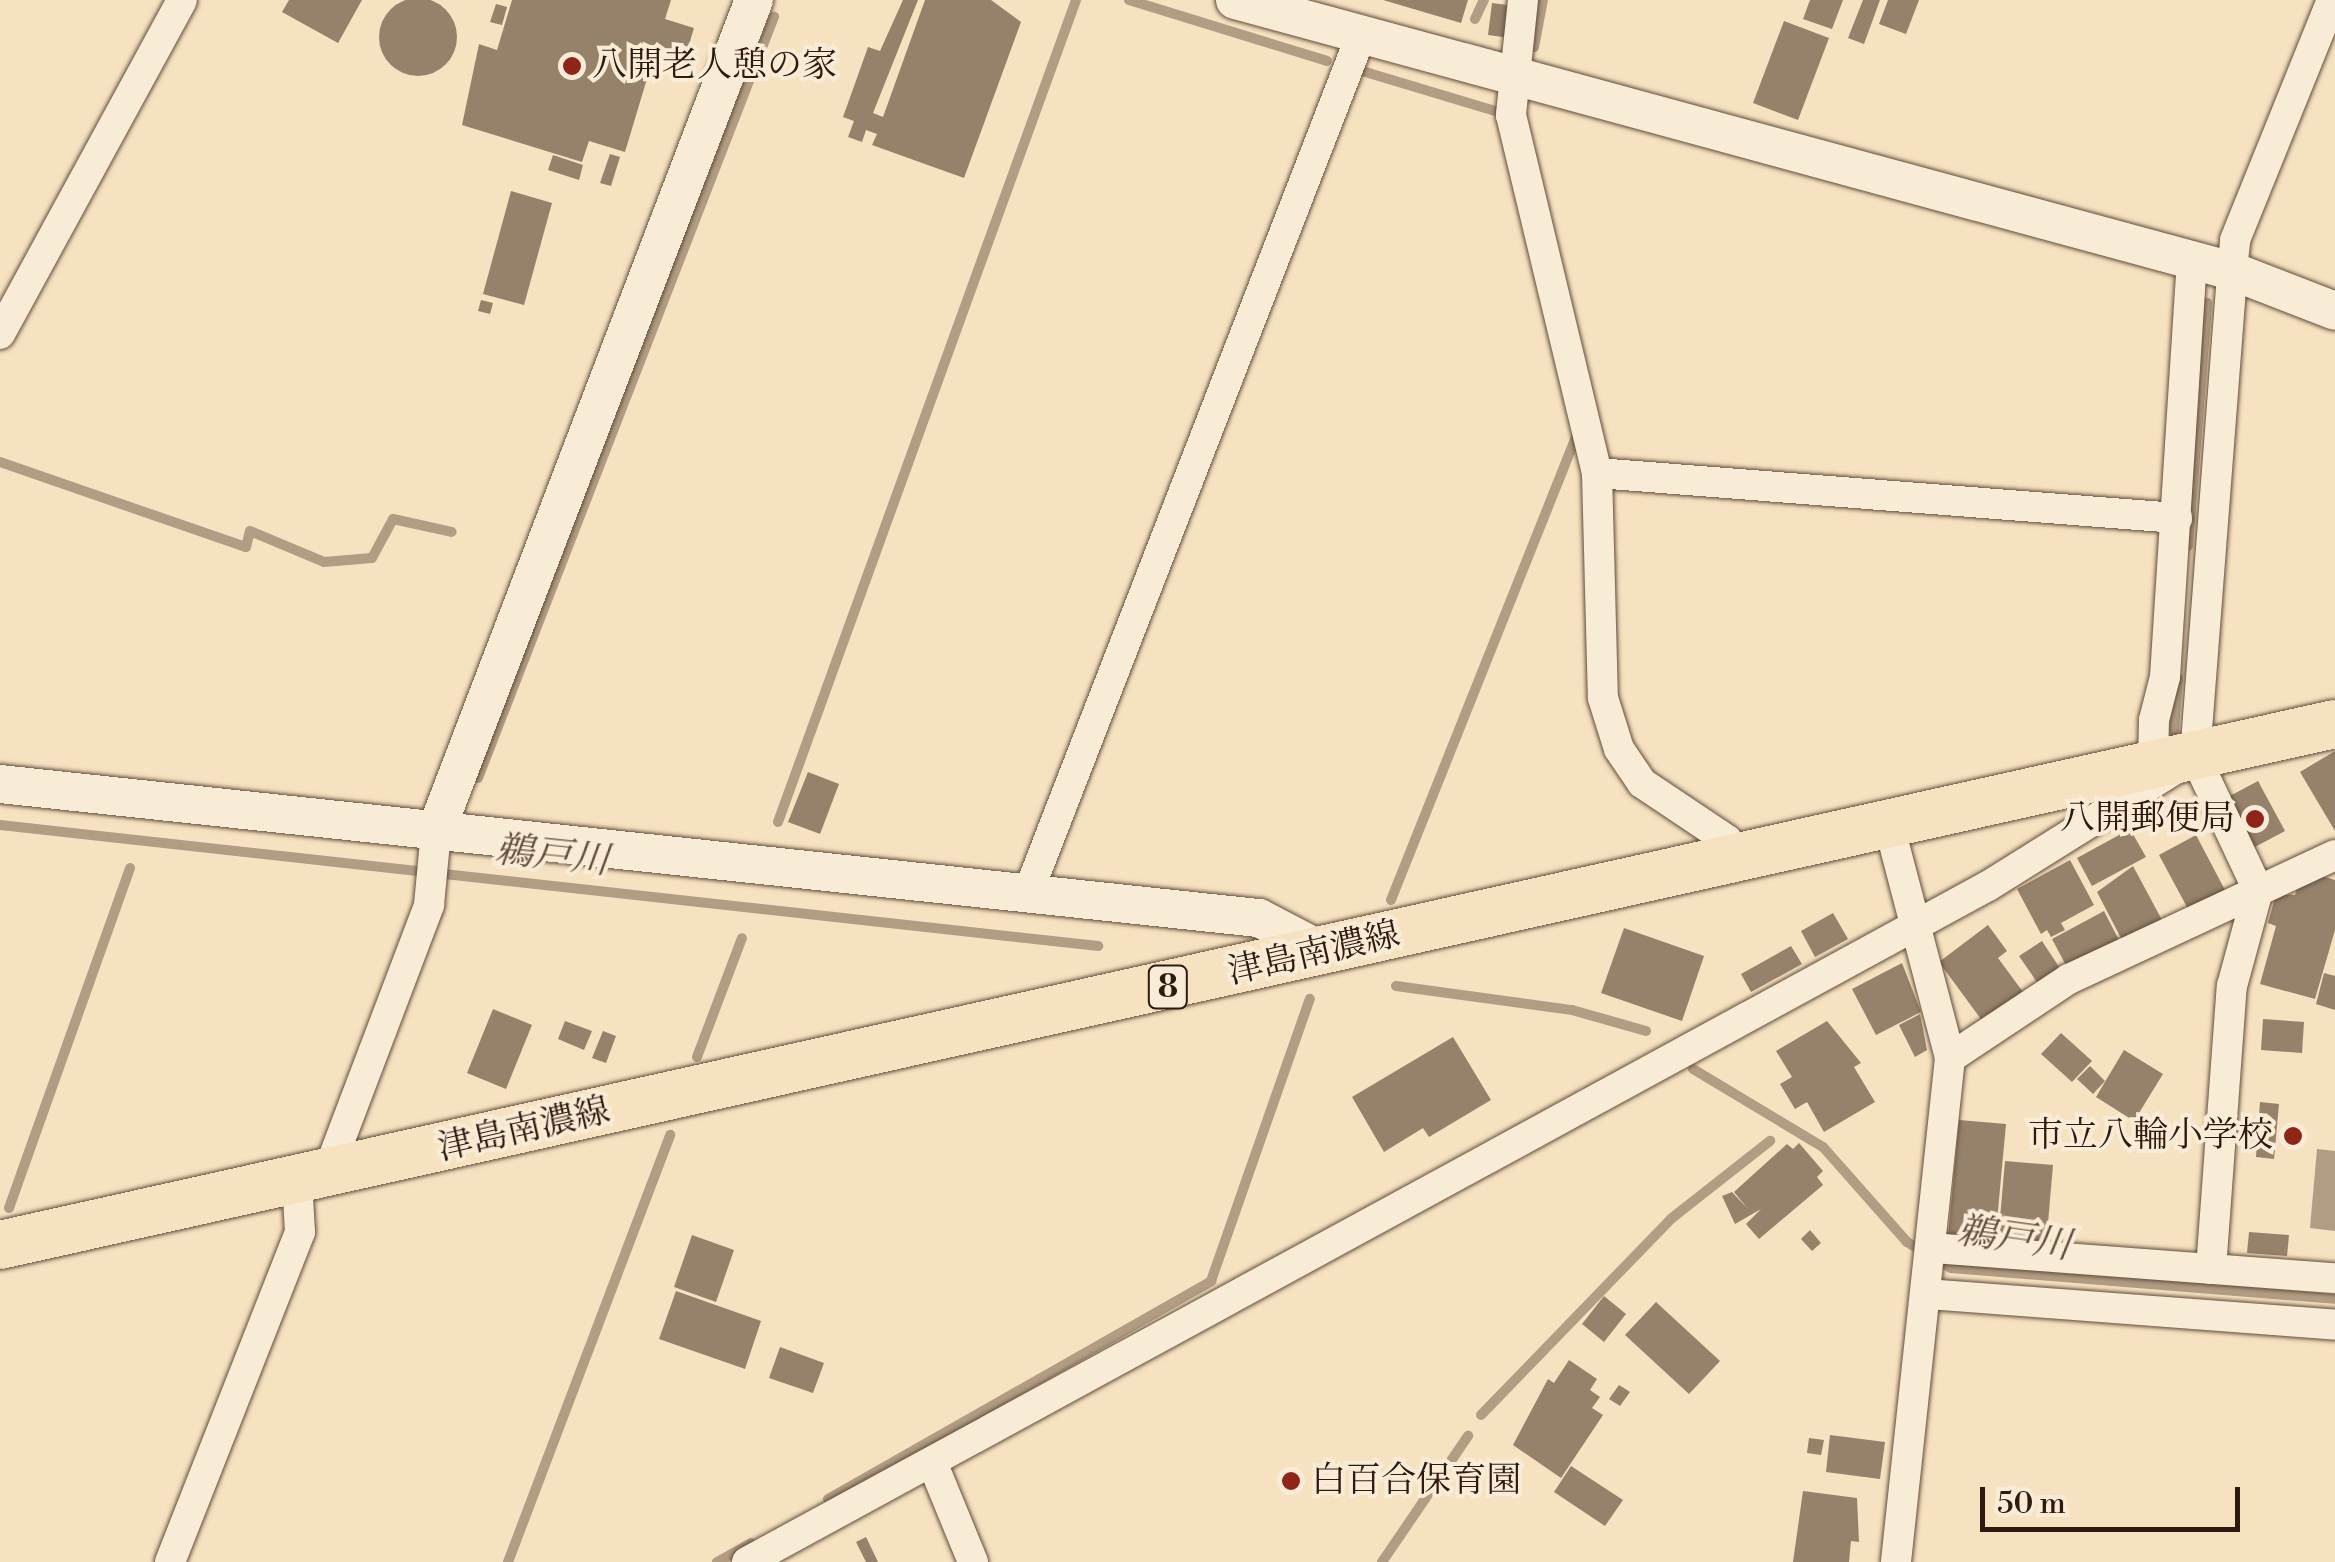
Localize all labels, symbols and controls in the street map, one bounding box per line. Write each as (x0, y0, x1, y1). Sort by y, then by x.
place label: 八開老人憩の家 (592, 45, 837, 87)
marker: 八開老人憩の家 (561, 55, 583, 77)
place label: 八開郵便局 (2060, 798, 2235, 840)
marker: 八開郵便局 (2244, 808, 2266, 830)
water label: 鵜戸川 (493, 827, 611, 885)
street label: 津島南濃線 (1224, 914, 1404, 994)
road number: 8 (1146, 960, 1190, 1014)
street label: 津島南濃線 (434, 1090, 614, 1170)
place label: 市立八輪小学校 (2028, 1115, 2273, 1157)
marker: 市立八輪小学校 (2282, 1125, 2304, 1147)
water label: 鵜戸川 (1954, 1208, 2074, 1270)
place label: 白百合保育園 (1311, 1460, 1521, 1502)
scale bar (1985, 1467, 2245, 1529)
marker: 白百合保育園 (1280, 1470, 1302, 1492)
text: 50 m (1997, 1485, 2066, 1523)

